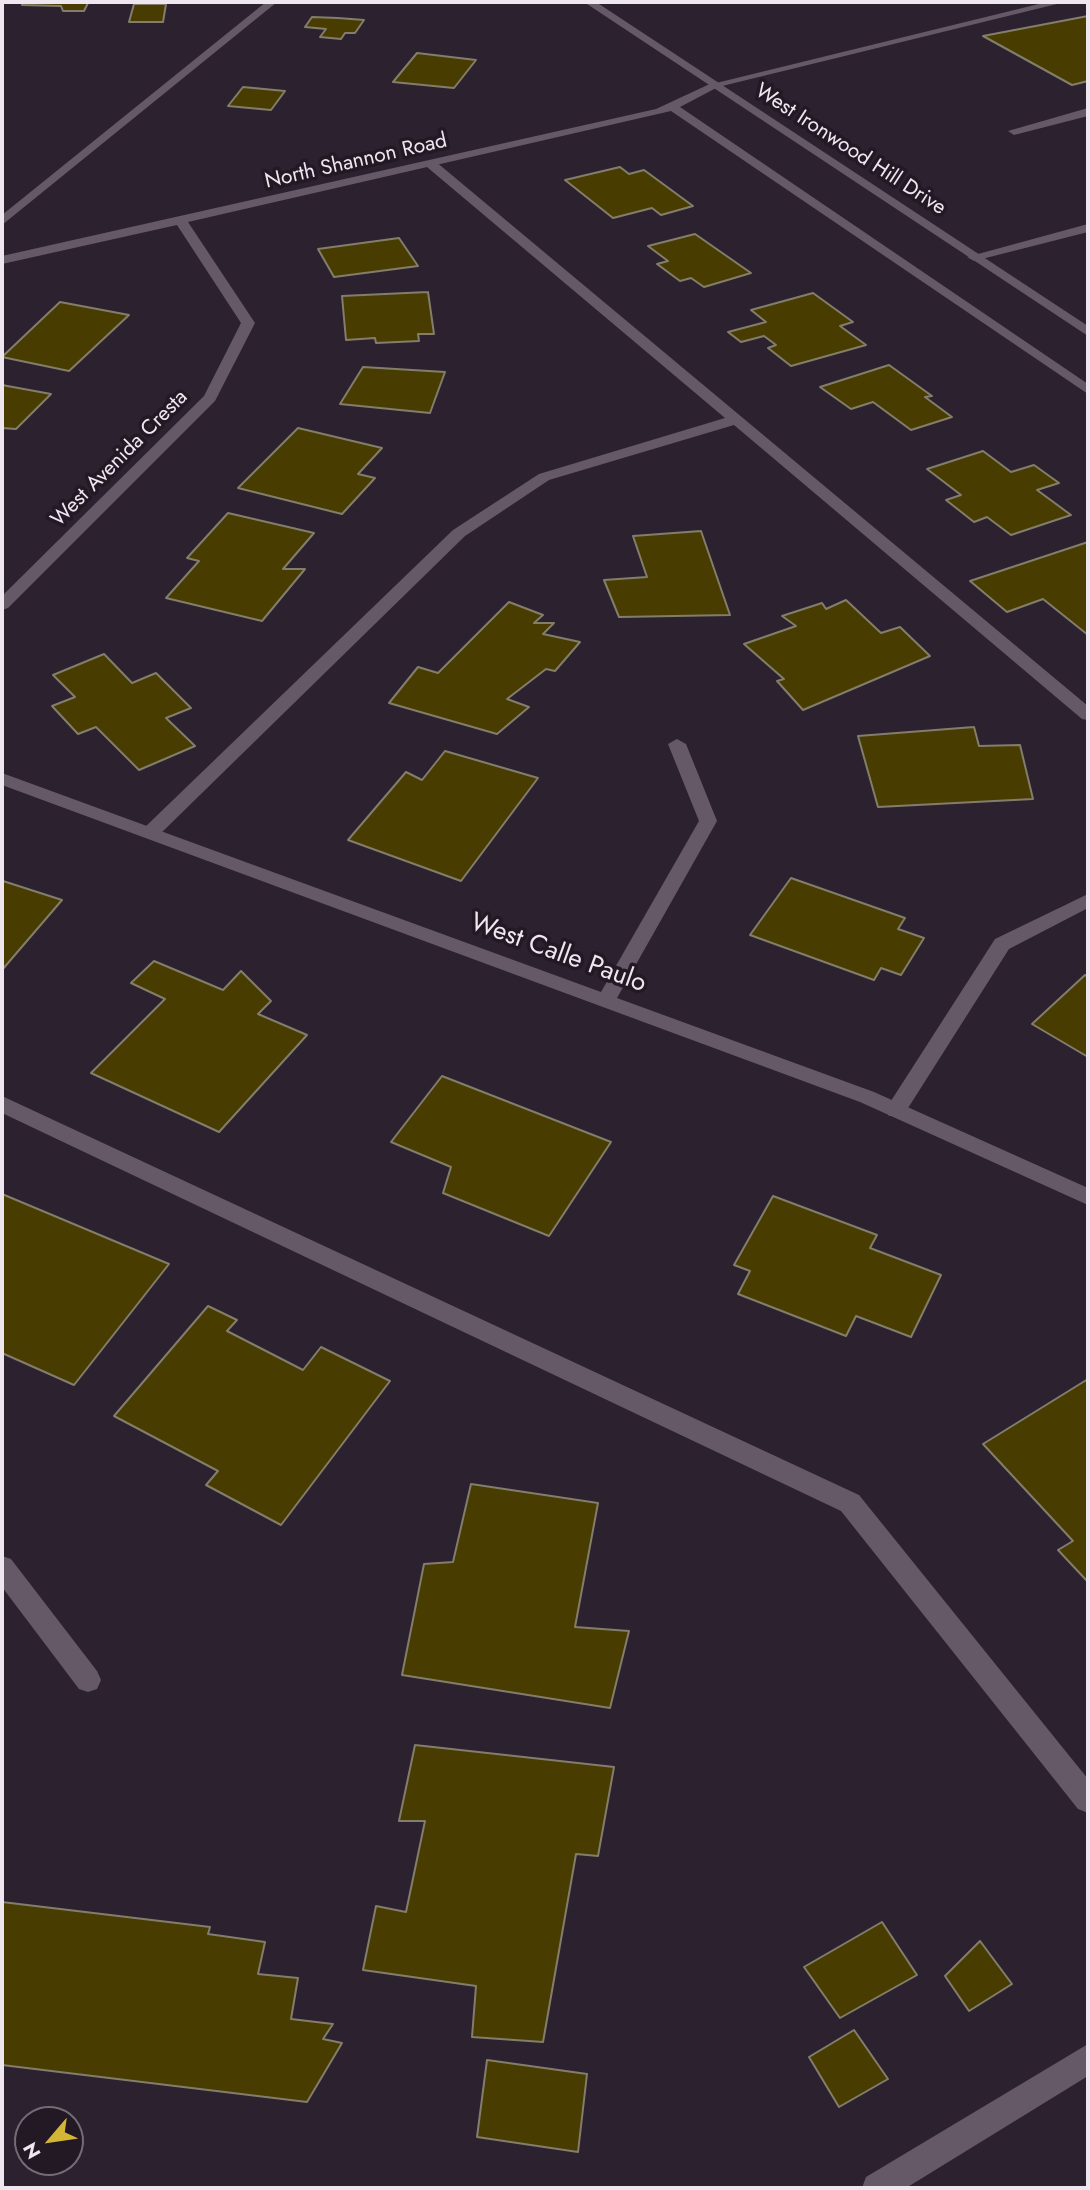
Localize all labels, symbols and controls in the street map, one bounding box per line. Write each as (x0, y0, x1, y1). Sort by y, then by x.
street label: West Ironwood Hill Drive (750, 79, 950, 221)
street label: North Shannon Road (263, 129, 449, 195)
street label: West Avenida Cresta (46, 385, 194, 533)
street label: West Calle Paulo (466, 908, 650, 1000)
north arrow (14, 2106, 84, 2176)
text: N (16, 2137, 47, 2164)

